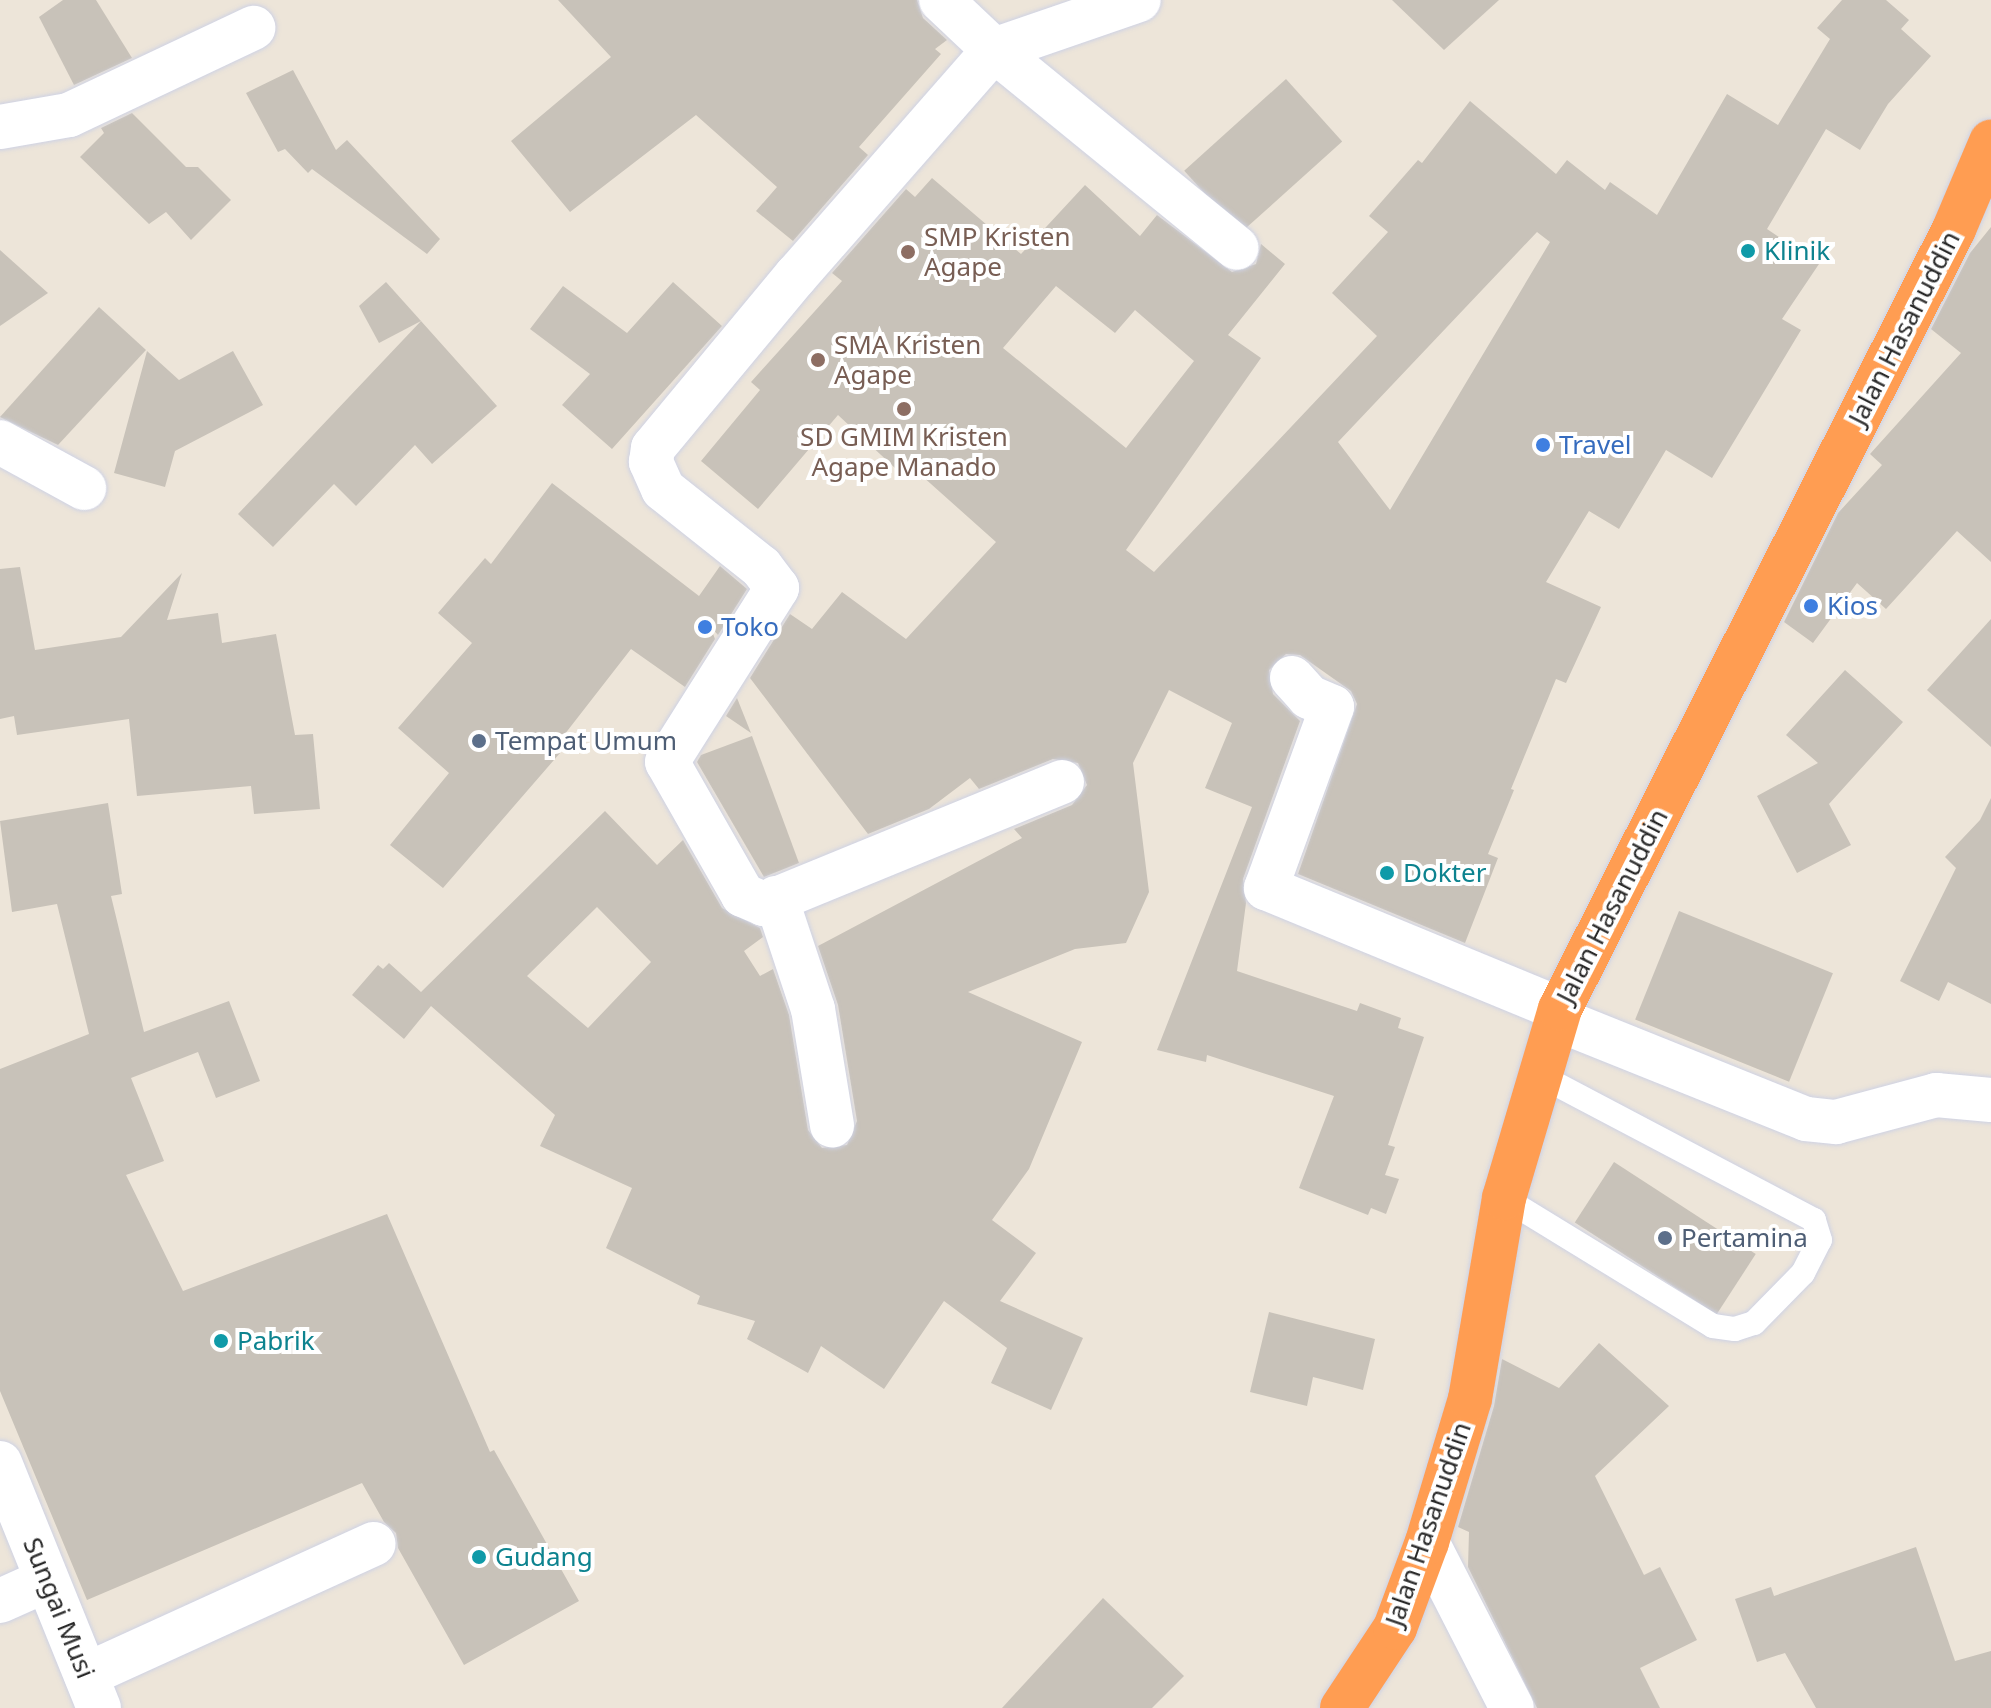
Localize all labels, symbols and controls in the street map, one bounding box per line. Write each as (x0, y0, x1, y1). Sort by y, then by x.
place label: SMP Kristen Agape (924, 221, 1070, 282)
street label: Jalan Hasanuddin (1842, 226, 1966, 430)
place label: Klinik (1764, 235, 1830, 267)
marker: Klinik (1739, 242, 1757, 260)
marker: SMP Kristen Agape (899, 243, 917, 261)
place label: SMA Kristen Agape (834, 329, 981, 390)
marker: SMA Kristen Agape (809, 351, 827, 369)
marker: SD GMIM Kristen Agape Manado (895, 400, 913, 418)
place label: SD GMIM Kristen Agape Manado (800, 421, 1008, 482)
place label: Travel (1559, 429, 1632, 461)
marker: Travel (1534, 436, 1552, 454)
place label: Kios (1827, 590, 1878, 622)
marker: Kios (1802, 597, 1820, 615)
place label: Toko (721, 611, 779, 643)
marker: Toko (696, 618, 714, 636)
place label: Tempat Umum (495, 725, 677, 757)
marker: Tempat Umum (470, 732, 488, 750)
street label: Jalan Hasanuddin (1550, 804, 1674, 1008)
place label: Dokter (1403, 857, 1486, 889)
marker: Dokter (1378, 864, 1396, 882)
place label: Pertamina (1681, 1222, 1808, 1254)
marker: Pertamina (1656, 1229, 1674, 1247)
place label: Pabrik (237, 1325, 315, 1357)
marker: Pabrik (212, 1332, 230, 1350)
street label: Jalan Hasanuddin (1378, 1418, 1478, 1630)
street label: Sungai Musi (17, 1533, 101, 1683)
place label: Gudang (495, 1541, 593, 1573)
marker: Gudang (470, 1548, 488, 1566)

